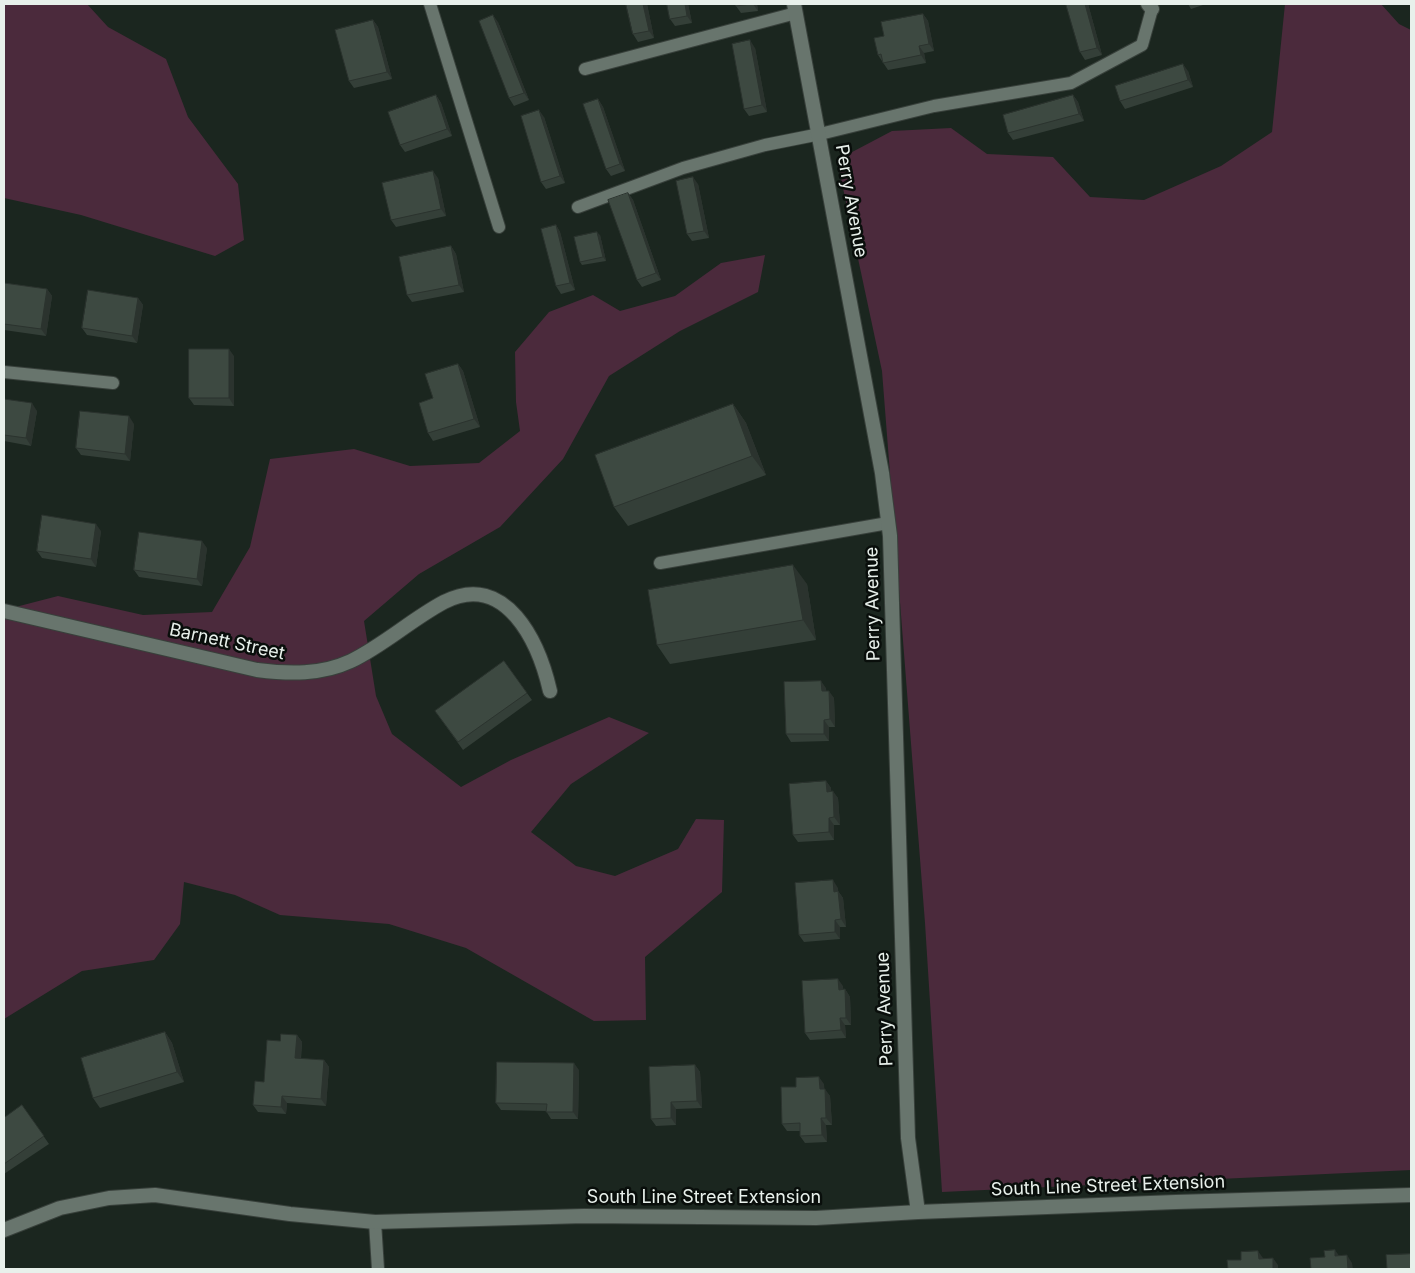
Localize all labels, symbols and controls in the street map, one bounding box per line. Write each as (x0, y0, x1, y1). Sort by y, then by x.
street label: Perry Avenue (830, 143, 872, 259)
street label: Perry Avenue (861, 547, 885, 661)
street label: Barnett Street (167, 619, 287, 665)
street label: Perry Avenue (872, 951, 898, 1067)
street label: South Line Street Extension (991, 1171, 1225, 1201)
street label: South Line Street Extension (587, 1187, 821, 1209)

